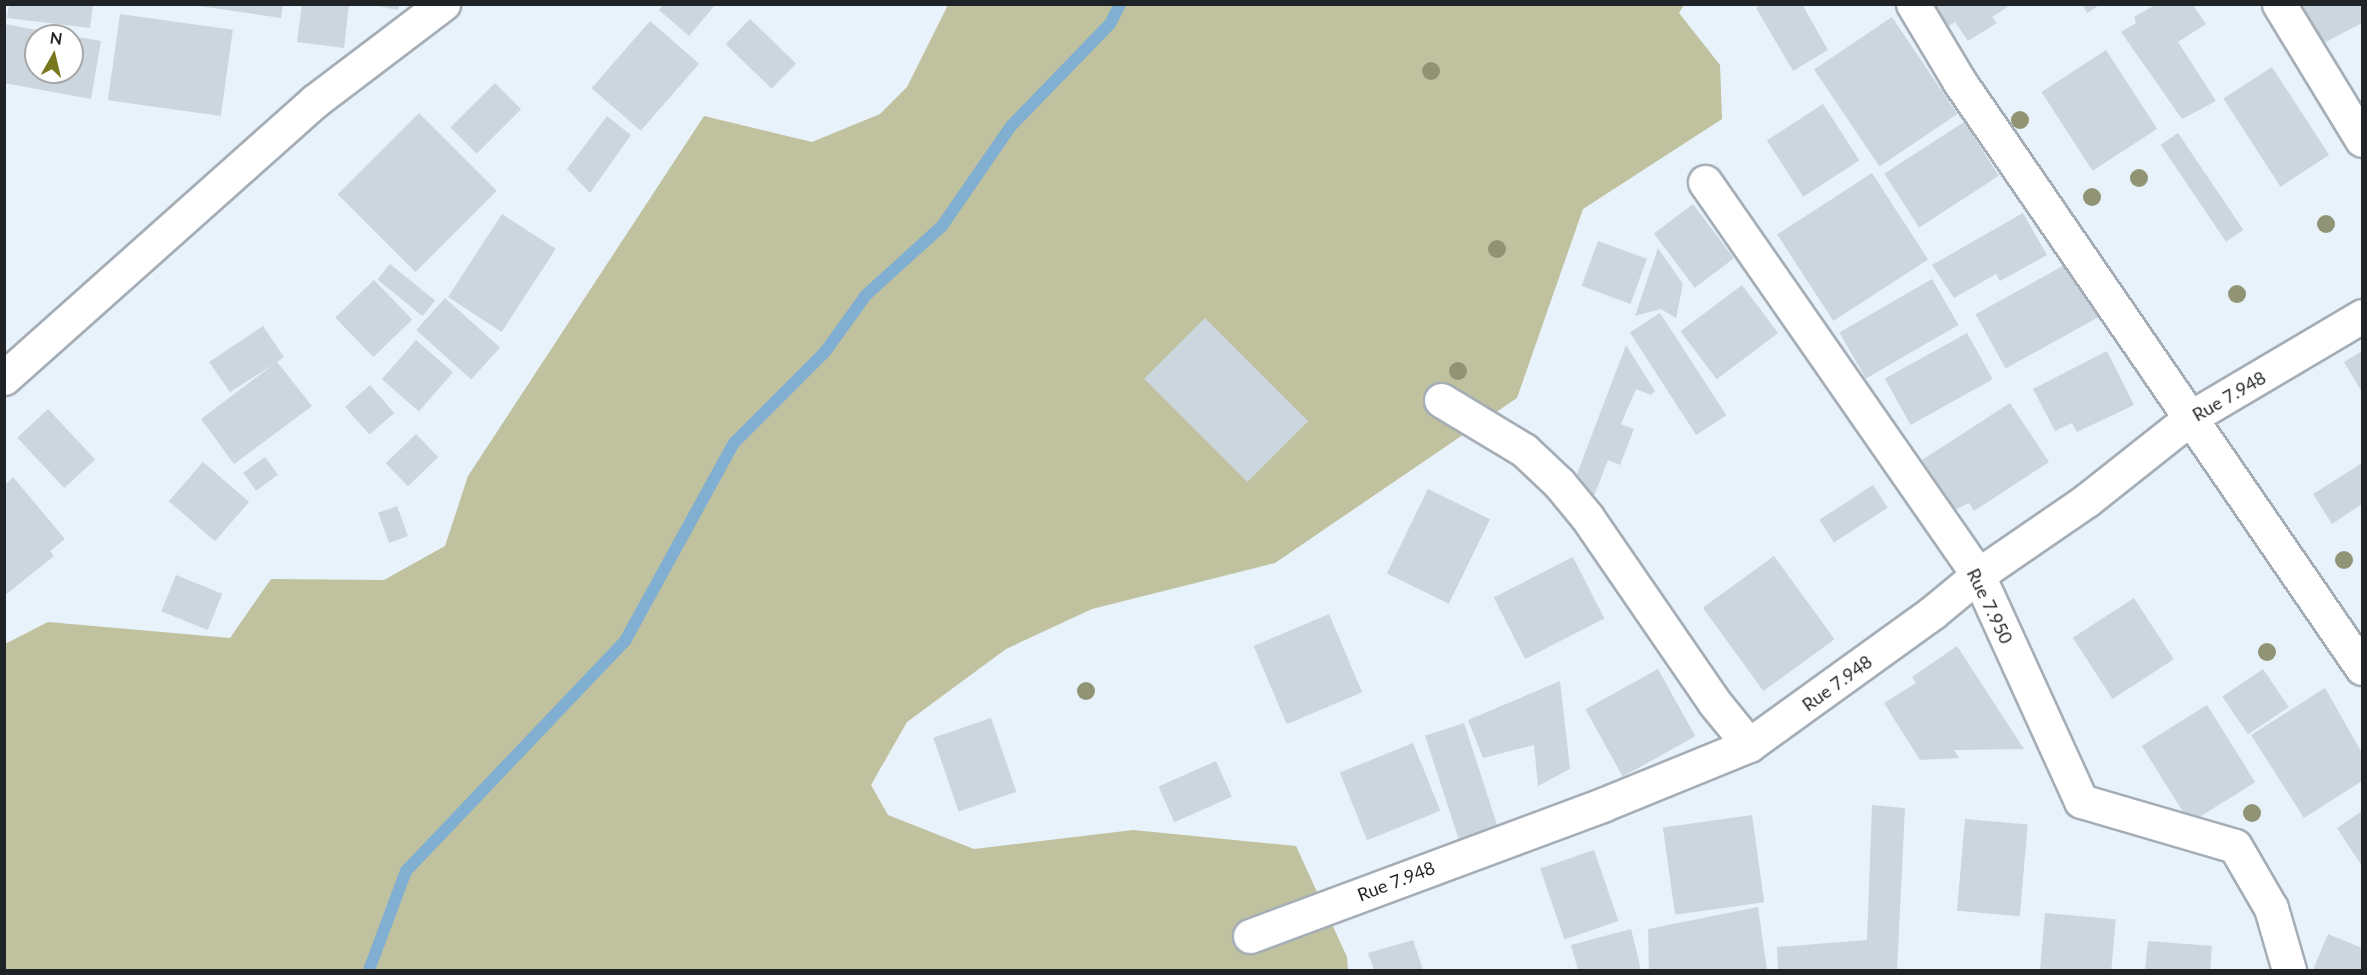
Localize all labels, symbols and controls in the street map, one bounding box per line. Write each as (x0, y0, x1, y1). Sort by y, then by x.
north arrow (24, 24, 84, 84)
text: N (49, 27, 64, 48)
street label: Rue 7.948 (2188, 366, 2270, 426)
street label: Rue 7.950 (1963, 565, 2017, 647)
street label: Rue 7.948 (1798, 650, 1876, 716)
street label: Rue 7.948 (1354, 856, 1438, 906)

